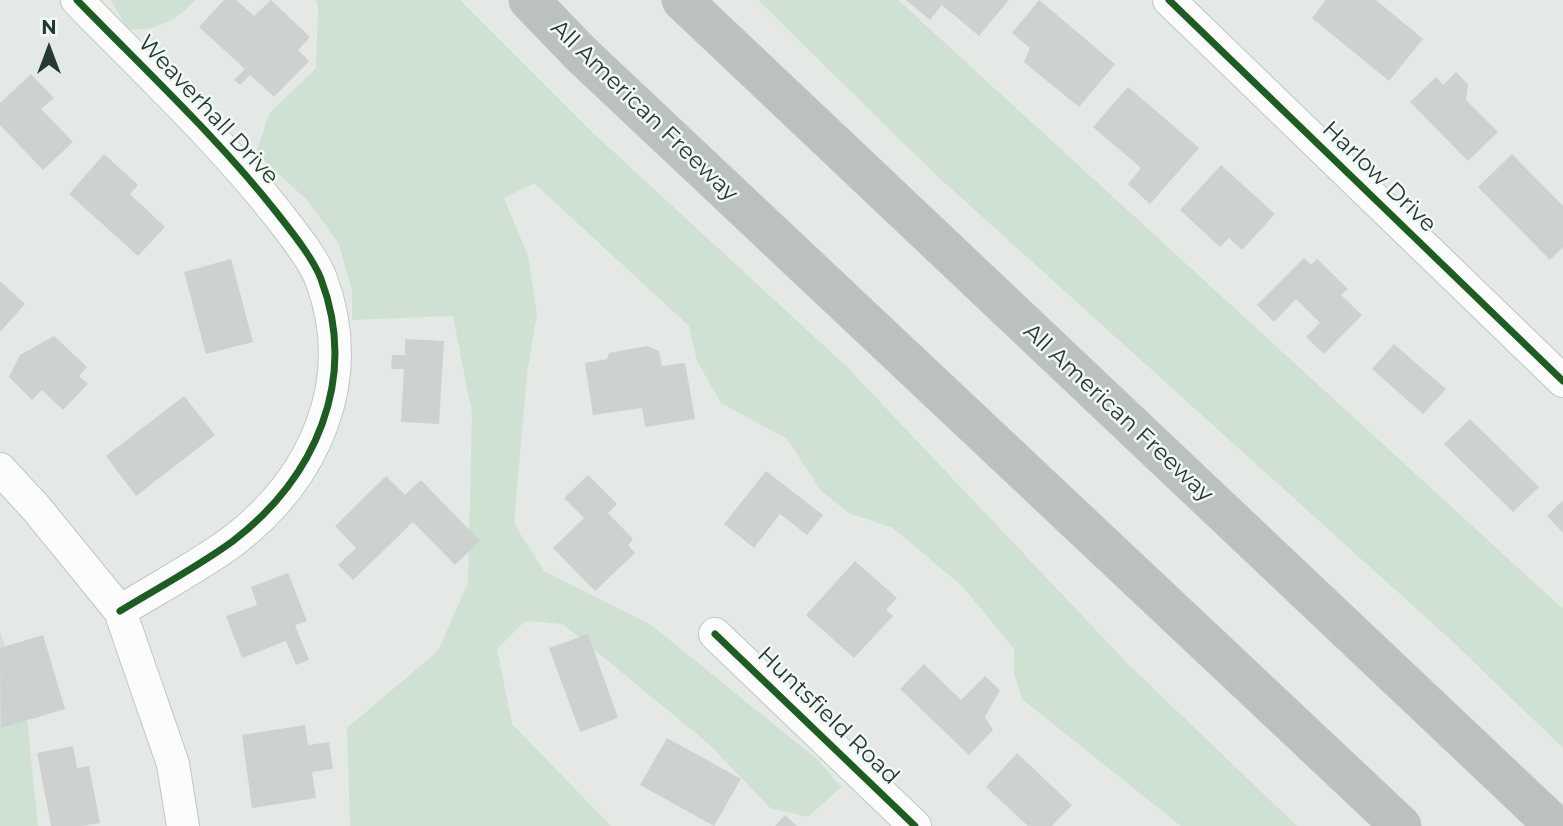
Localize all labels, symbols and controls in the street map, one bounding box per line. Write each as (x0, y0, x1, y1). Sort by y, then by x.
north arrow (14, 14, 84, 84)
street label: All American Freeway (545, 15, 743, 207)
text: N (41, 16, 57, 39)
street label: Weaverhall Drive (132, 30, 284, 190)
street label: Harlow Drive (1316, 116, 1442, 238)
street label: All American Freeway (1017, 318, 1219, 508)
street label: Huntsfield Road (751, 641, 905, 791)

